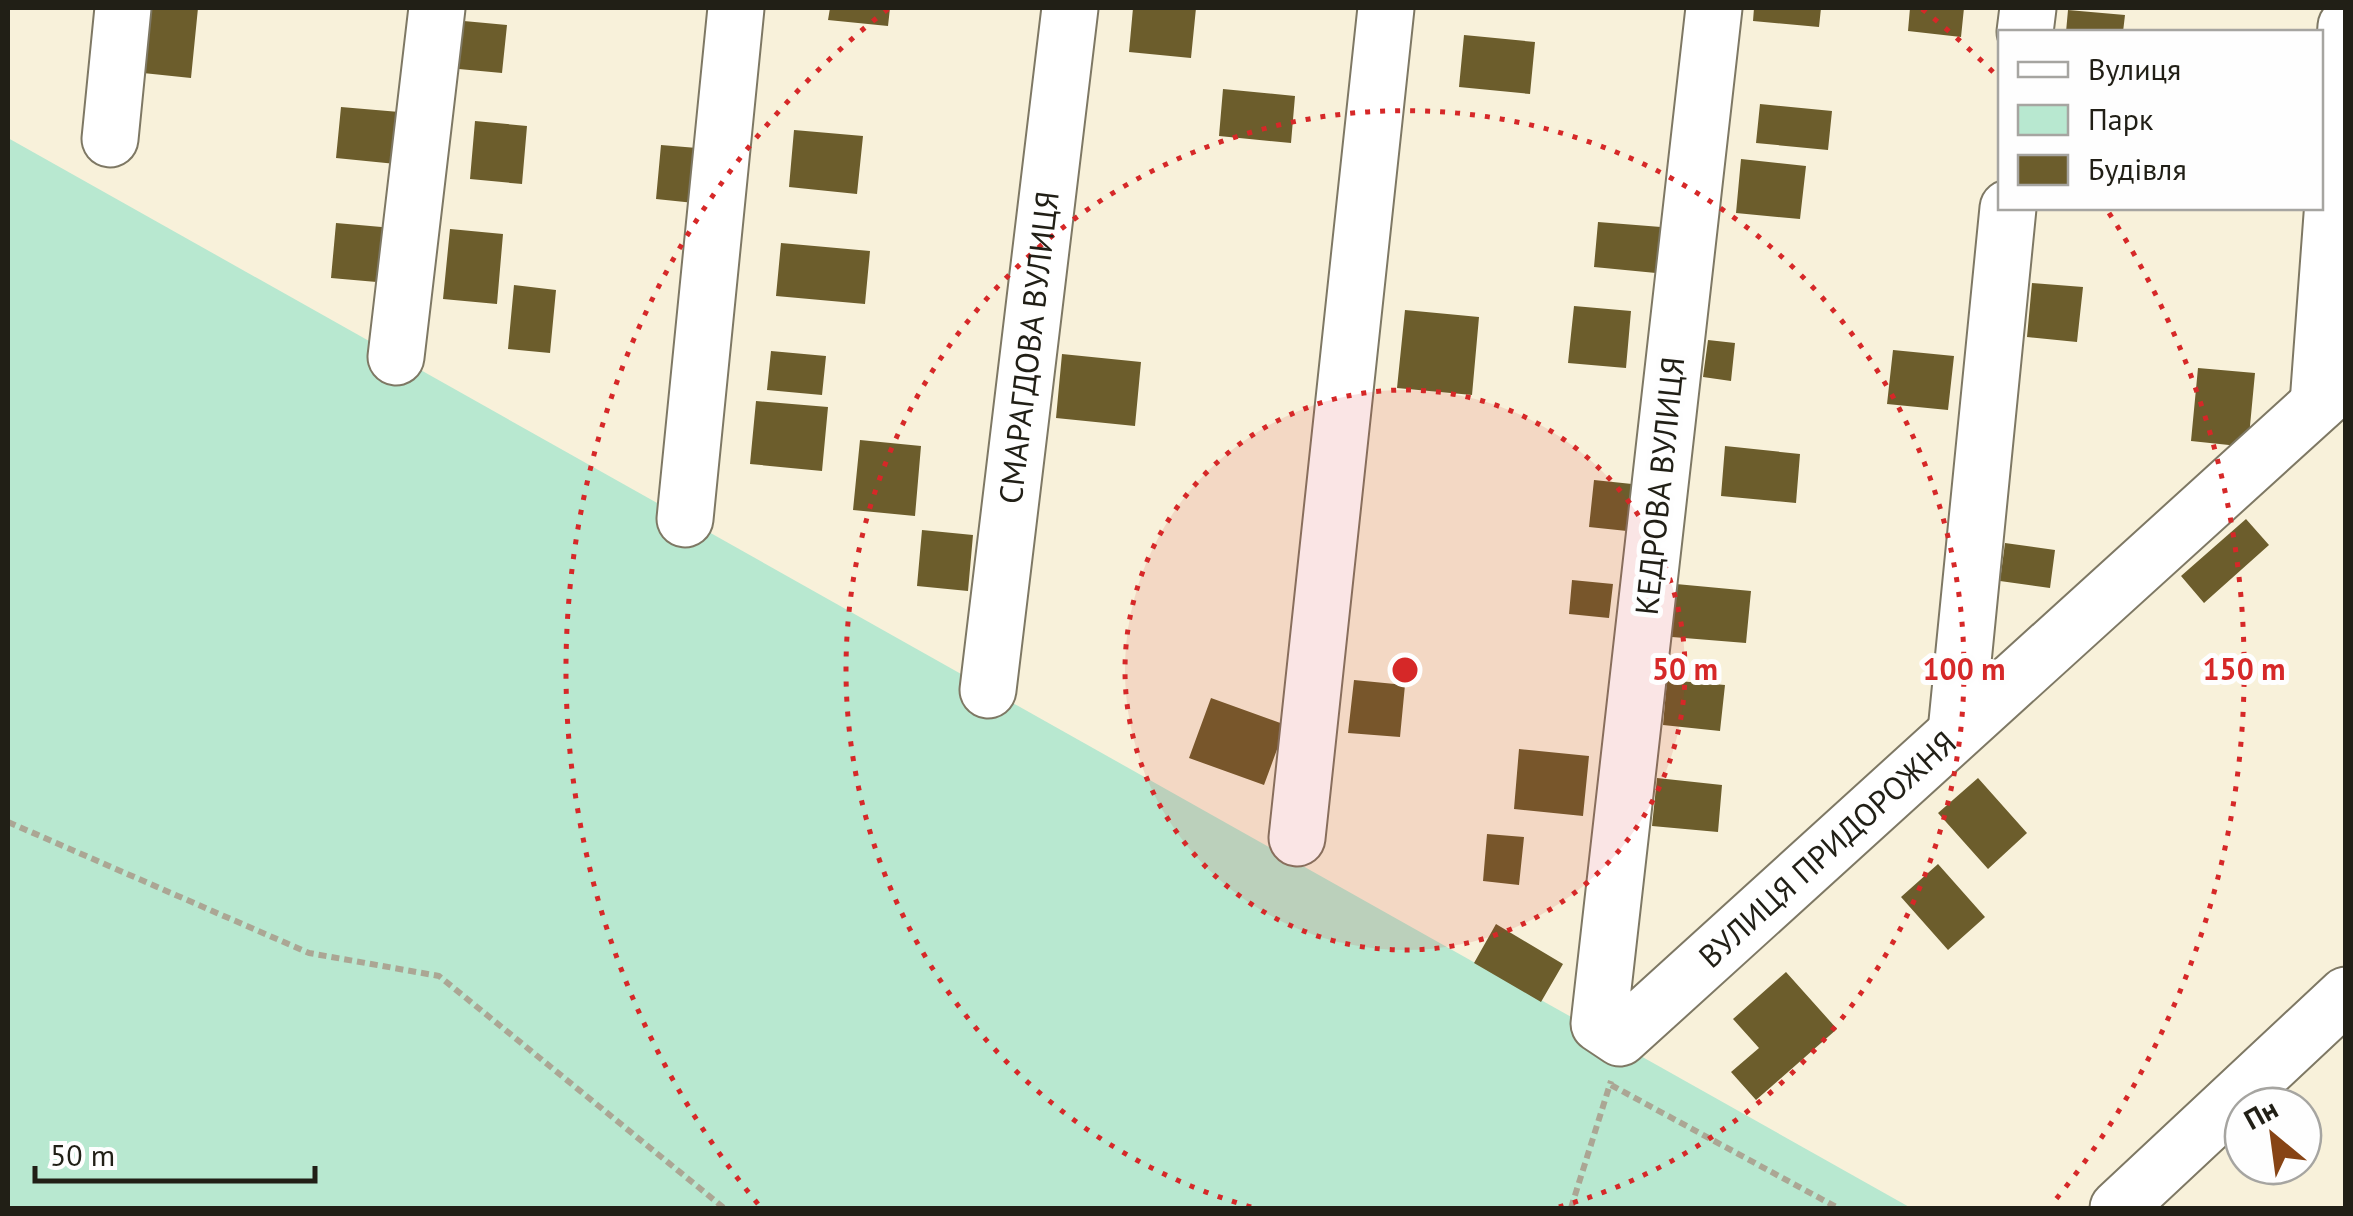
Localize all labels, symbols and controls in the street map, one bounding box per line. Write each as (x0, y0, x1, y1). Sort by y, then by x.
legend (1998, 30, 2323, 210)
text: Вулиця (2088, 49, 2181, 88)
text: Парк (2088, 99, 2154, 138)
text: Будівля (2088, 149, 2187, 188)
street label: СМАРАГДОВА ВУЛИЦЯ (989, 189, 1068, 506)
street label: КЕДРОВА ВУЛИЦЯ (1625, 355, 1693, 617)
text: 50 m (1652, 649, 1718, 688)
text: 100 m (1923, 649, 2005, 688)
text: 150 m (2203, 649, 2285, 688)
centre of rings (1387, 652, 1423, 688)
street label: ВУЛИЦЯ ПРИДОРОЖНЯ (1689, 721, 1964, 976)
north arrow (2223, 1086, 2323, 1186)
text: Пн (2237, 1090, 2284, 1138)
scale bar (35, 1121, 315, 1183)
text: 50 m (50, 1135, 115, 1174)

